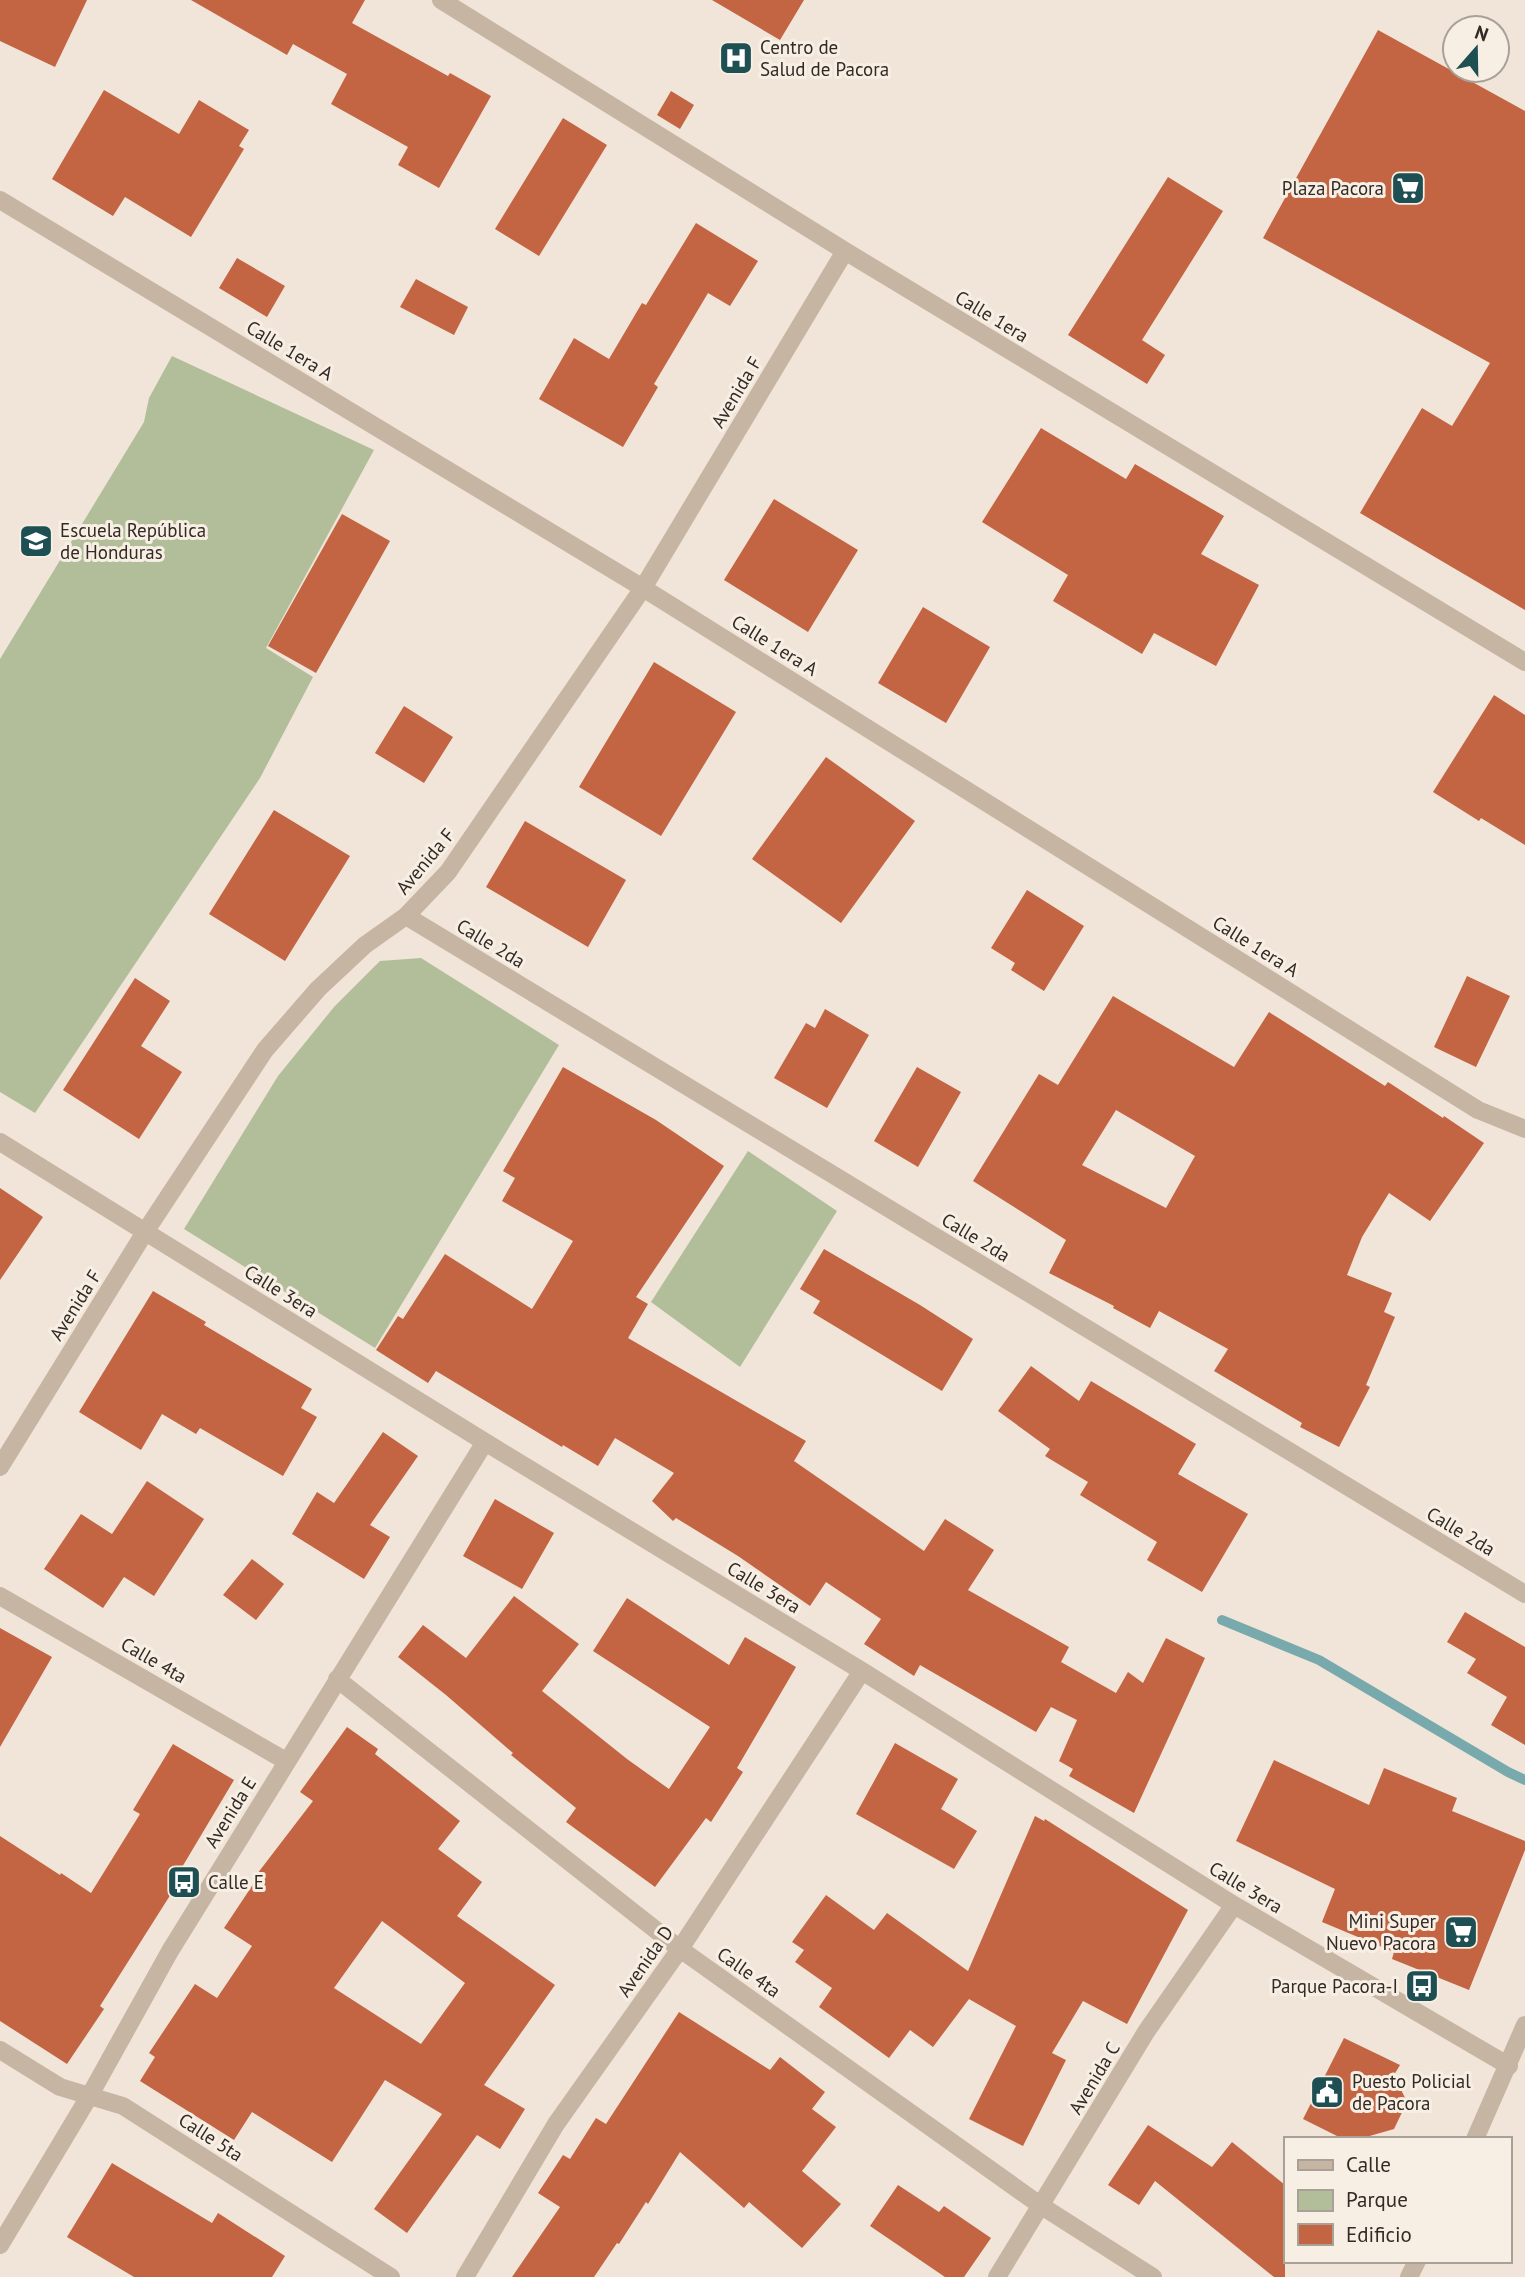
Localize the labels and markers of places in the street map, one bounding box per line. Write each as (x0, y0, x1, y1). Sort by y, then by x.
place label: Centro de Salud de Pacora (760, 35, 889, 81)
hospital icon: Centro de Salud de Pacora (717, 39, 755, 77)
supermarket icon: Plaza Pacora (1389, 169, 1427, 207)
place label: Plaza Pacora (1282, 176, 1384, 200)
place label: Escuela República de Honduras (60, 518, 206, 564)
school or university icon: Escuela República de Honduras (17, 522, 55, 560)
bus stop icon: Calle E (165, 1863, 203, 1901)
place label: Calle E (208, 1870, 264, 1894)
place label: Mini Super Nuevo Pacora (1326, 1909, 1437, 1955)
supermarket icon: Mini Super Nuevo Pacora (1442, 1913, 1480, 1951)
bus stop icon: Parque Pacora-I (1403, 1967, 1441, 2005)
place label: Parque Pacora-I (1271, 1974, 1398, 1998)
place label: Puesto Policial de Pacora (1352, 2069, 1471, 2115)
public building icon: Puesto Policial de Pacora (1308, 2073, 1346, 2111)

